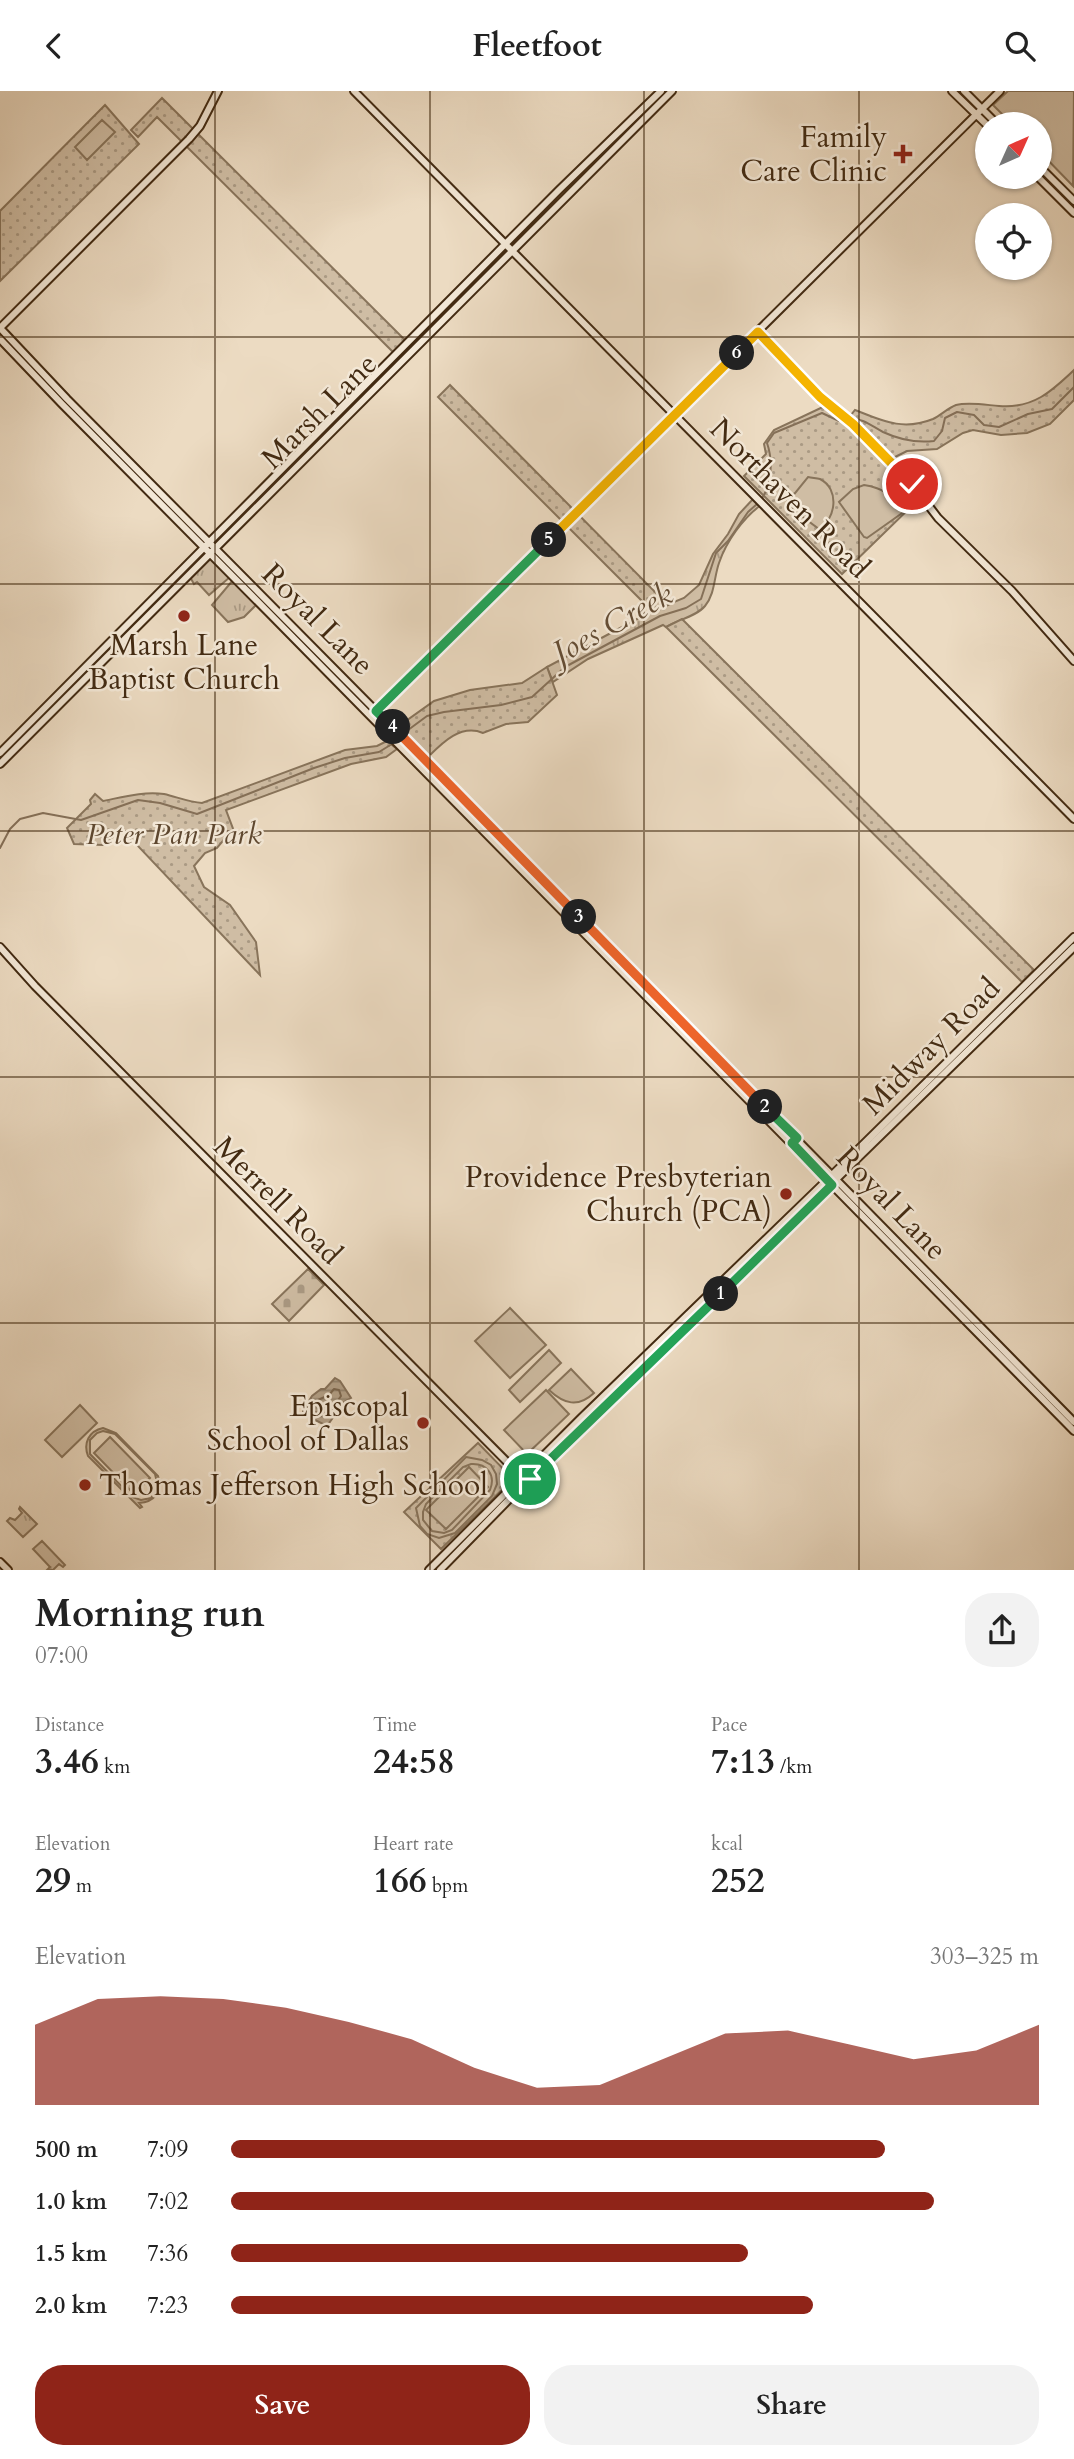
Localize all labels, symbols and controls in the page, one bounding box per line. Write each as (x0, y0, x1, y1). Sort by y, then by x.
text: Fleetfoot (472, 24, 602, 68)
icon: back (35, 27, 73, 65)
icon: search (1001, 27, 1039, 65)
north arrow (975, 112, 1052, 189)
map controls (975, 112, 1052, 280)
place label: Family Care Clinic (740, 117, 887, 192)
marker: Family Care Clinic (893, 144, 913, 164)
button: locate (975, 203, 1052, 280)
pin: 6 (720, 335, 754, 371)
text: 6 (732, 339, 741, 365)
street label: Marsh Lane (252, 344, 386, 478)
street label: Northaven Road (700, 409, 879, 588)
pin (882, 454, 942, 514)
icon: check (893, 465, 931, 503)
pin: 5 (532, 523, 566, 557)
text: 5 (544, 526, 553, 552)
street label: Royal Lane (252, 554, 383, 685)
water label: Joes Creek (538, 573, 681, 678)
marker: Marsh Lane Baptist Church (176, 608, 192, 624)
place label: Marsh Lane Baptist Church (88, 625, 280, 700)
pin: 4 (376, 709, 410, 745)
text: 4 (388, 713, 397, 739)
park label: Peter Pan Park (86, 814, 262, 855)
pin: 3 (562, 899, 596, 935)
text: 3 (574, 903, 583, 929)
street label: Midway Road (853, 968, 1009, 1124)
pin: 2 (748, 1089, 782, 1125)
text: 2 (760, 1093, 769, 1119)
street label: Merrell Road (204, 1127, 351, 1274)
street label: Royal Lane (827, 1138, 956, 1269)
place label: Providence Presbyterian Church (PCA) (465, 1157, 772, 1232)
marker: Providence Presbyterian Church (PCA) (778, 1186, 794, 1202)
pin: 1 (704, 1277, 738, 1311)
text: 1 (716, 1280, 725, 1306)
place label: Episcopal School of Dallas (207, 1386, 409, 1461)
marker: Episcopal School of Dallas (415, 1415, 431, 1431)
pin (500, 1449, 560, 1509)
icon: arrive (511, 1460, 549, 1498)
place label: Thomas Jefferson High School (99, 1465, 488, 1506)
marker: Thomas Jefferson High School (77, 1477, 93, 1493)
text: Morning run (35, 1588, 265, 1640)
button: share (965, 1593, 1039, 1667)
text: 07:00 (35, 1640, 88, 1671)
text: Distance (35, 1712, 104, 1738)
text: Time (373, 1712, 417, 1738)
text: Pace (711, 1712, 748, 1738)
text: 3.46 (35, 1738, 99, 1786)
text: 24:58 (373, 1738, 455, 1786)
text: 7:13 (711, 1738, 775, 1786)
text: km (99, 1754, 130, 1780)
text: /km (775, 1754, 812, 1780)
text: Elevation (35, 1831, 110, 1857)
text: Heart rate (373, 1831, 454, 1857)
text: kcal (711, 1831, 743, 1857)
text: 29 (35, 1857, 71, 1905)
text: 166 (373, 1857, 427, 1905)
text: 252 (711, 1857, 765, 1905)
text: m (71, 1873, 92, 1899)
text: bpm (427, 1873, 468, 1899)
text: Elevation (35, 1941, 126, 1972)
text: 303–325 m (930, 1941, 1039, 1972)
text: 500 m (35, 2134, 98, 2165)
text: 7:09 (147, 2134, 188, 2165)
text: 1.0 km (35, 2186, 107, 2217)
text: 7:02 (147, 2186, 188, 2217)
text: 1.5 km (35, 2238, 107, 2269)
text: 7:36 (147, 2238, 188, 2269)
text: 2.0 km (35, 2290, 107, 2321)
text: 7:23 (147, 2290, 188, 2321)
button: Save (35, 2365, 530, 2445)
button: Share (544, 2365, 1039, 2445)

